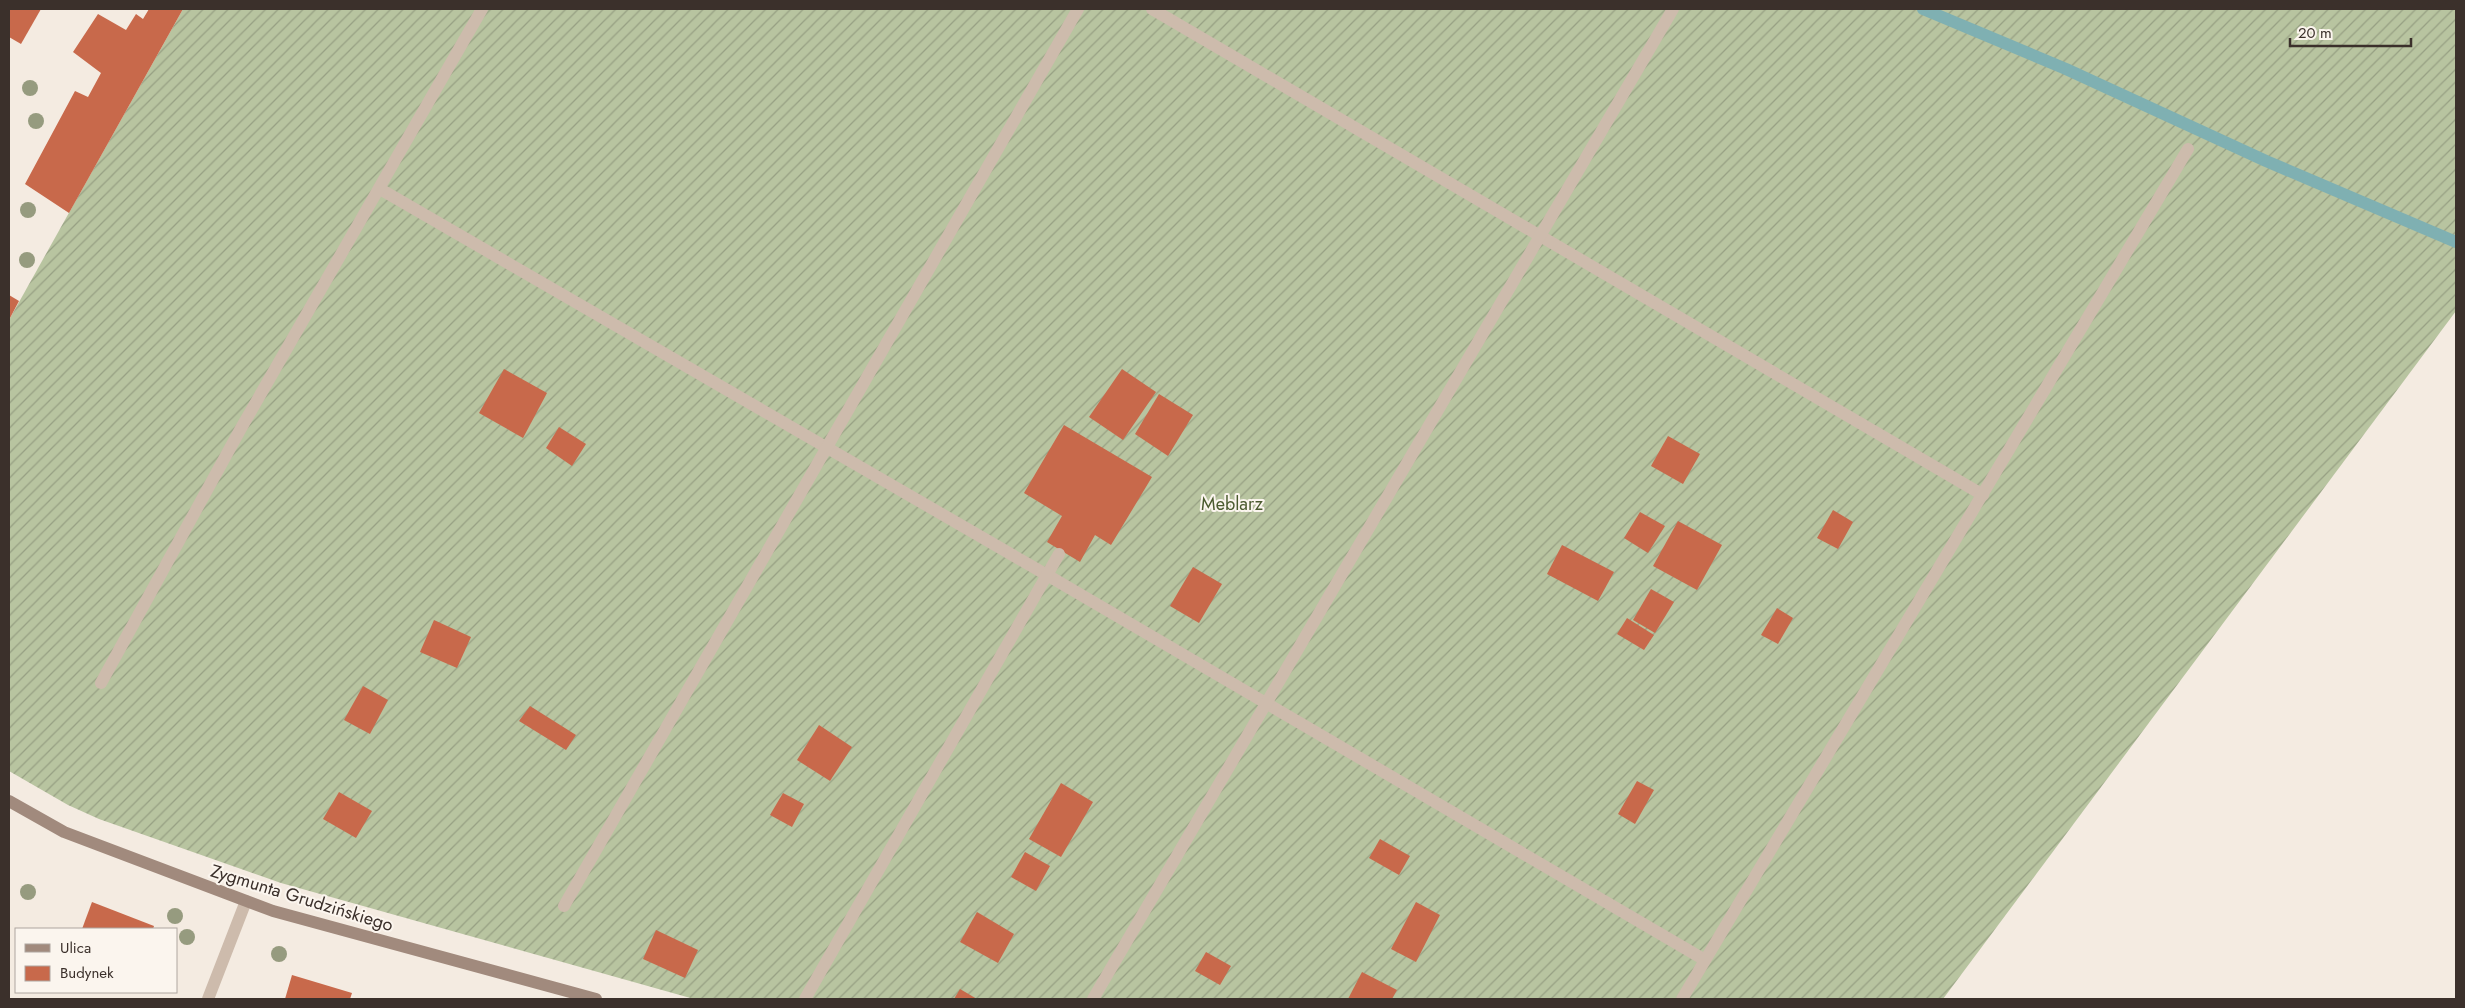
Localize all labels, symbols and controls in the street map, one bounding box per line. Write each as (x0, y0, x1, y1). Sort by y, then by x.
scale bar (2290, 15, 2411, 47)
text: 20 m (2298, 22, 2332, 44)
park label: Meblarz (1201, 491, 1264, 517)
street label: Zygmunta Grudzińskiego (208, 858, 397, 938)
legend (15, 928, 178, 993)
text: Ulica (60, 937, 91, 959)
text: Budynek (60, 962, 114, 984)

